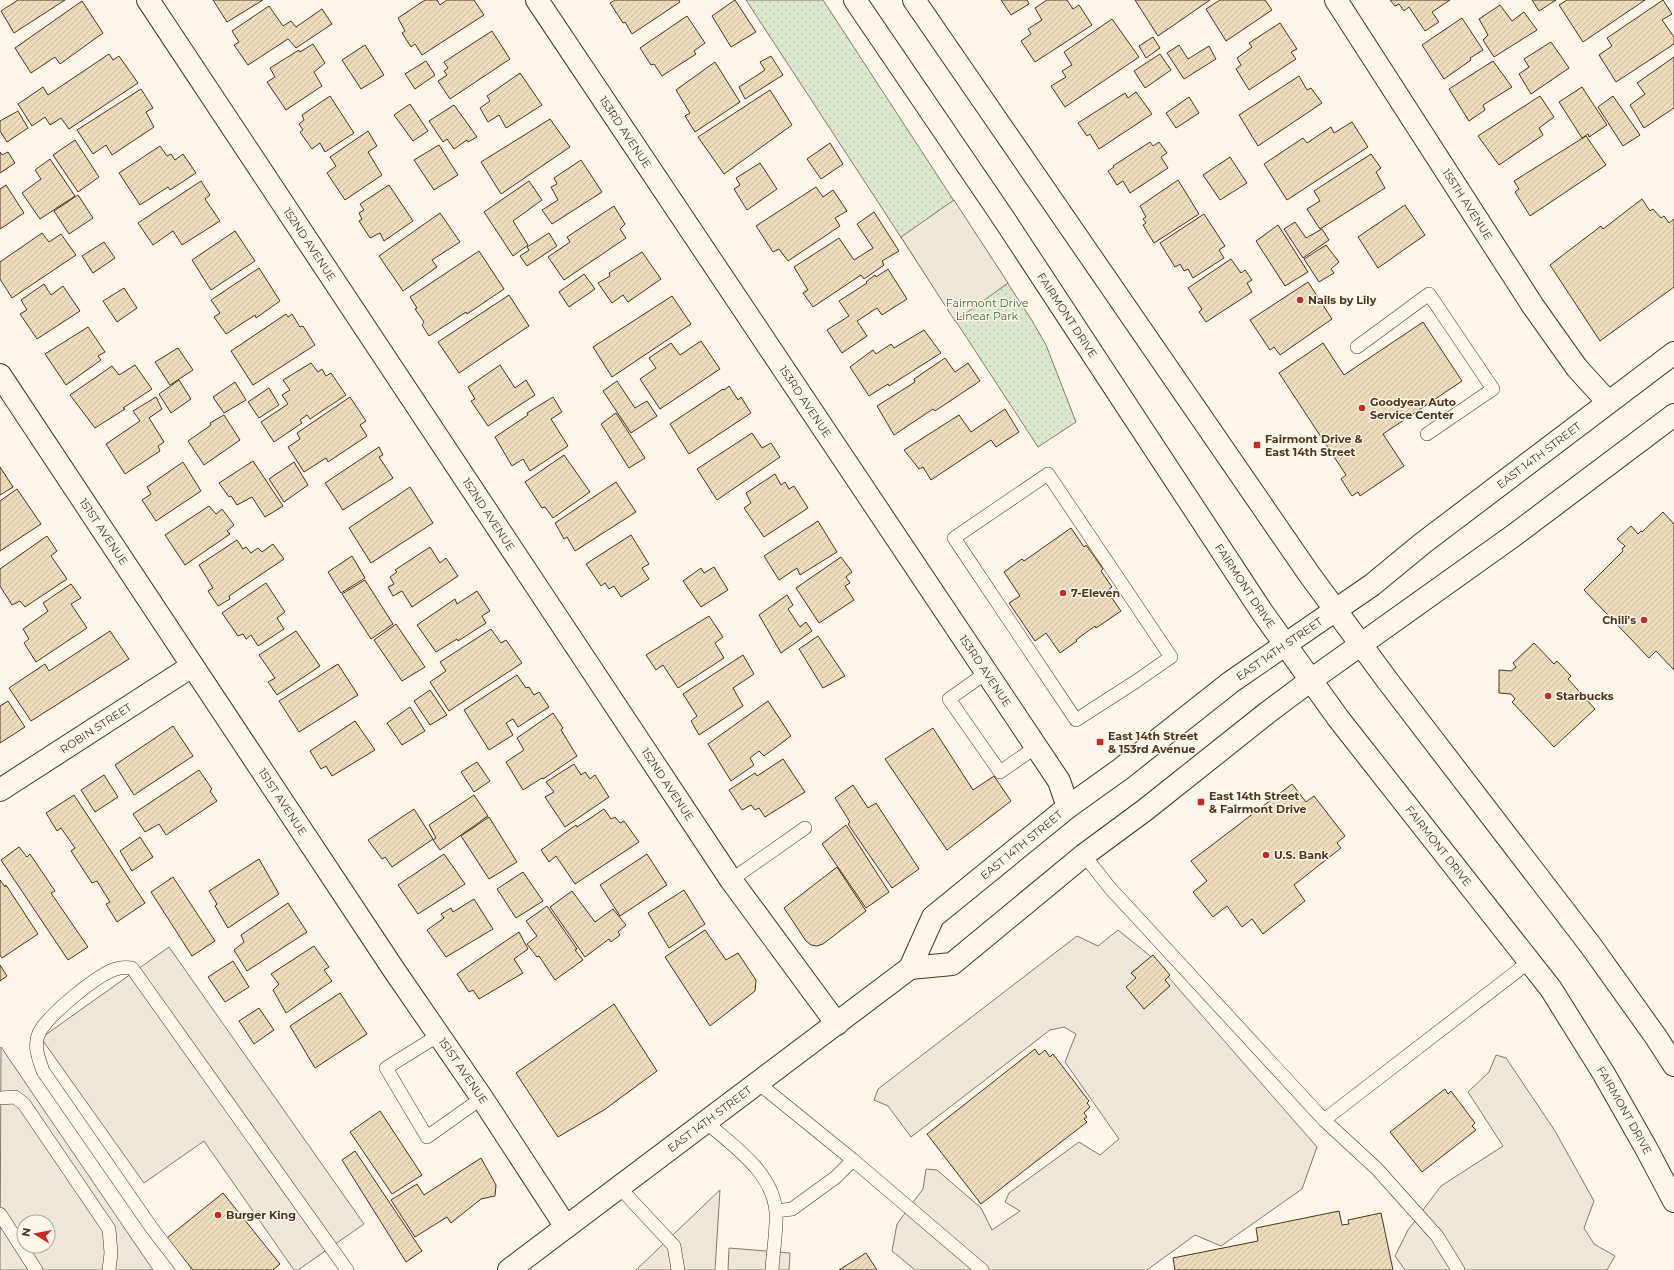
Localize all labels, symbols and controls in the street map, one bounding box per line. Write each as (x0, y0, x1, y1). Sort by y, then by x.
street label: 153RD AVENUE (596, 94, 654, 171)
street label: 155TH AVENUE (1439, 166, 1496, 243)
street label: 152ND AVENUE (281, 205, 339, 283)
street label: FAIRMONT DRIVE (1034, 270, 1100, 360)
place label: Nails by Lily (1308, 293, 1377, 307)
marker: Nails by Lily (1295, 295, 1305, 305)
park label: Fairmont Drive Linear Park (946, 296, 1029, 323)
street label: 153RD AVENUE (776, 363, 834, 440)
place label: Goodyear Auto Service Center (1370, 395, 1456, 422)
marker: Goodyear Auto Service Center (1357, 403, 1367, 413)
street label: EAST 14TH STREET (1494, 419, 1584, 492)
place label: Fairmont Drive & East 14th Street (1265, 432, 1363, 459)
marker: Fairmont Drive & East 14th Street (1252, 440, 1262, 450)
street label: 152ND AVENUE (460, 475, 518, 554)
street label: 151ST AVENUE (77, 496, 131, 568)
street label: FAIRMONT DRIVE (1212, 541, 1278, 631)
place label: 7-Eleven (1071, 586, 1120, 600)
marker: 7-Eleven (1058, 588, 1068, 598)
place label: Chili's (1602, 613, 1636, 627)
street label: EAST 14TH STREET (1233, 614, 1326, 684)
marker: Chili's (1639, 615, 1649, 625)
street label: 153RD AVENUE (956, 632, 1015, 710)
place label: Starbucks (1556, 689, 1614, 703)
marker: Starbucks (1543, 691, 1553, 701)
street label: ROBIN STREET (57, 699, 135, 756)
place label: East 14th Street & 153rd Avenue (1108, 729, 1199, 756)
marker: East 14th Street & 153rd Avenue (1095, 737, 1105, 747)
street label: 152ND AVENUE (638, 745, 697, 824)
street label: 151ST AVENUE (255, 766, 310, 838)
place label: East 14th Street & Fairmont Drive (1209, 789, 1307, 816)
marker: East 14th Street & Fairmont Drive (1196, 797, 1206, 807)
street label: FAIRMONT DRIVE (1402, 803, 1474, 889)
street label: EAST 14TH STREET (977, 807, 1066, 883)
place label: U.S. Bank (1274, 848, 1330, 862)
marker: U.S. Bank (1261, 850, 1271, 860)
street label: 151ST AVENUE (436, 1035, 491, 1107)
street label: FAIRMONT DRIVE (1594, 1064, 1655, 1157)
street label: EAST 14TH STREET (665, 1082, 755, 1155)
place label: Burger King (226, 1208, 296, 1222)
marker: Burger King (213, 1210, 223, 1220)
north arrow (16, 1214, 56, 1254)
text: N (18, 1226, 34, 1238)

